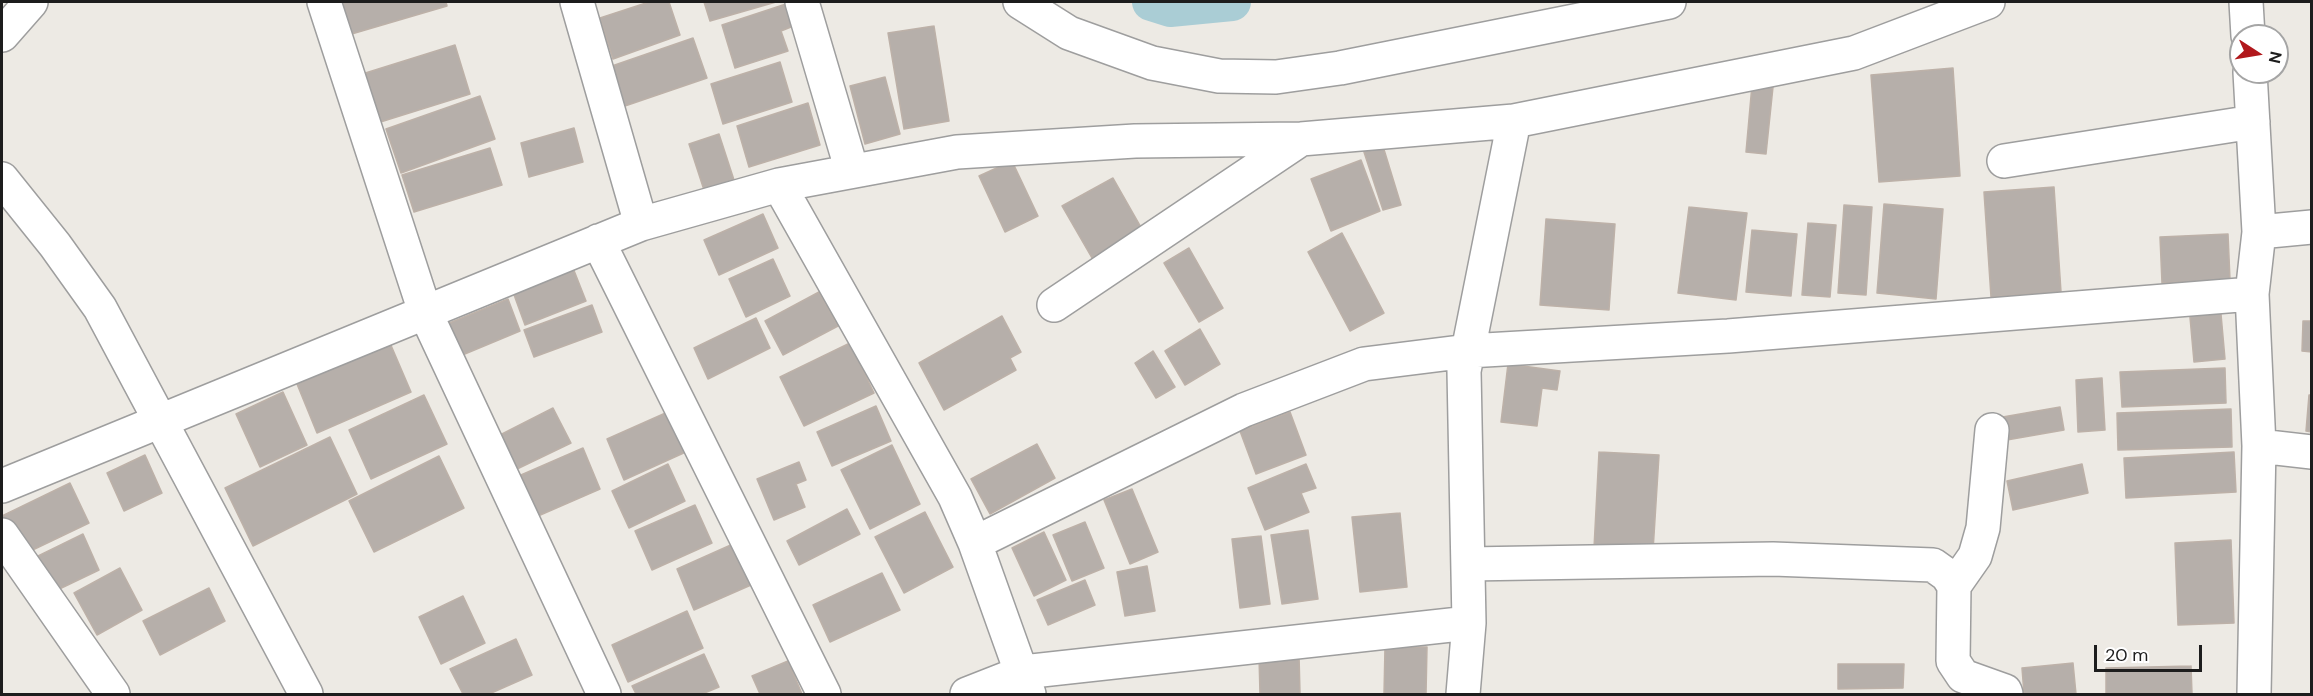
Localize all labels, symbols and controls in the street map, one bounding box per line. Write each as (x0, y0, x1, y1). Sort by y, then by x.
north arrow (2229, 24, 2289, 84)
text: N (2264, 50, 2287, 65)
scale bar (2097, 633, 2205, 671)
text: 20 m (2105, 643, 2148, 667)

